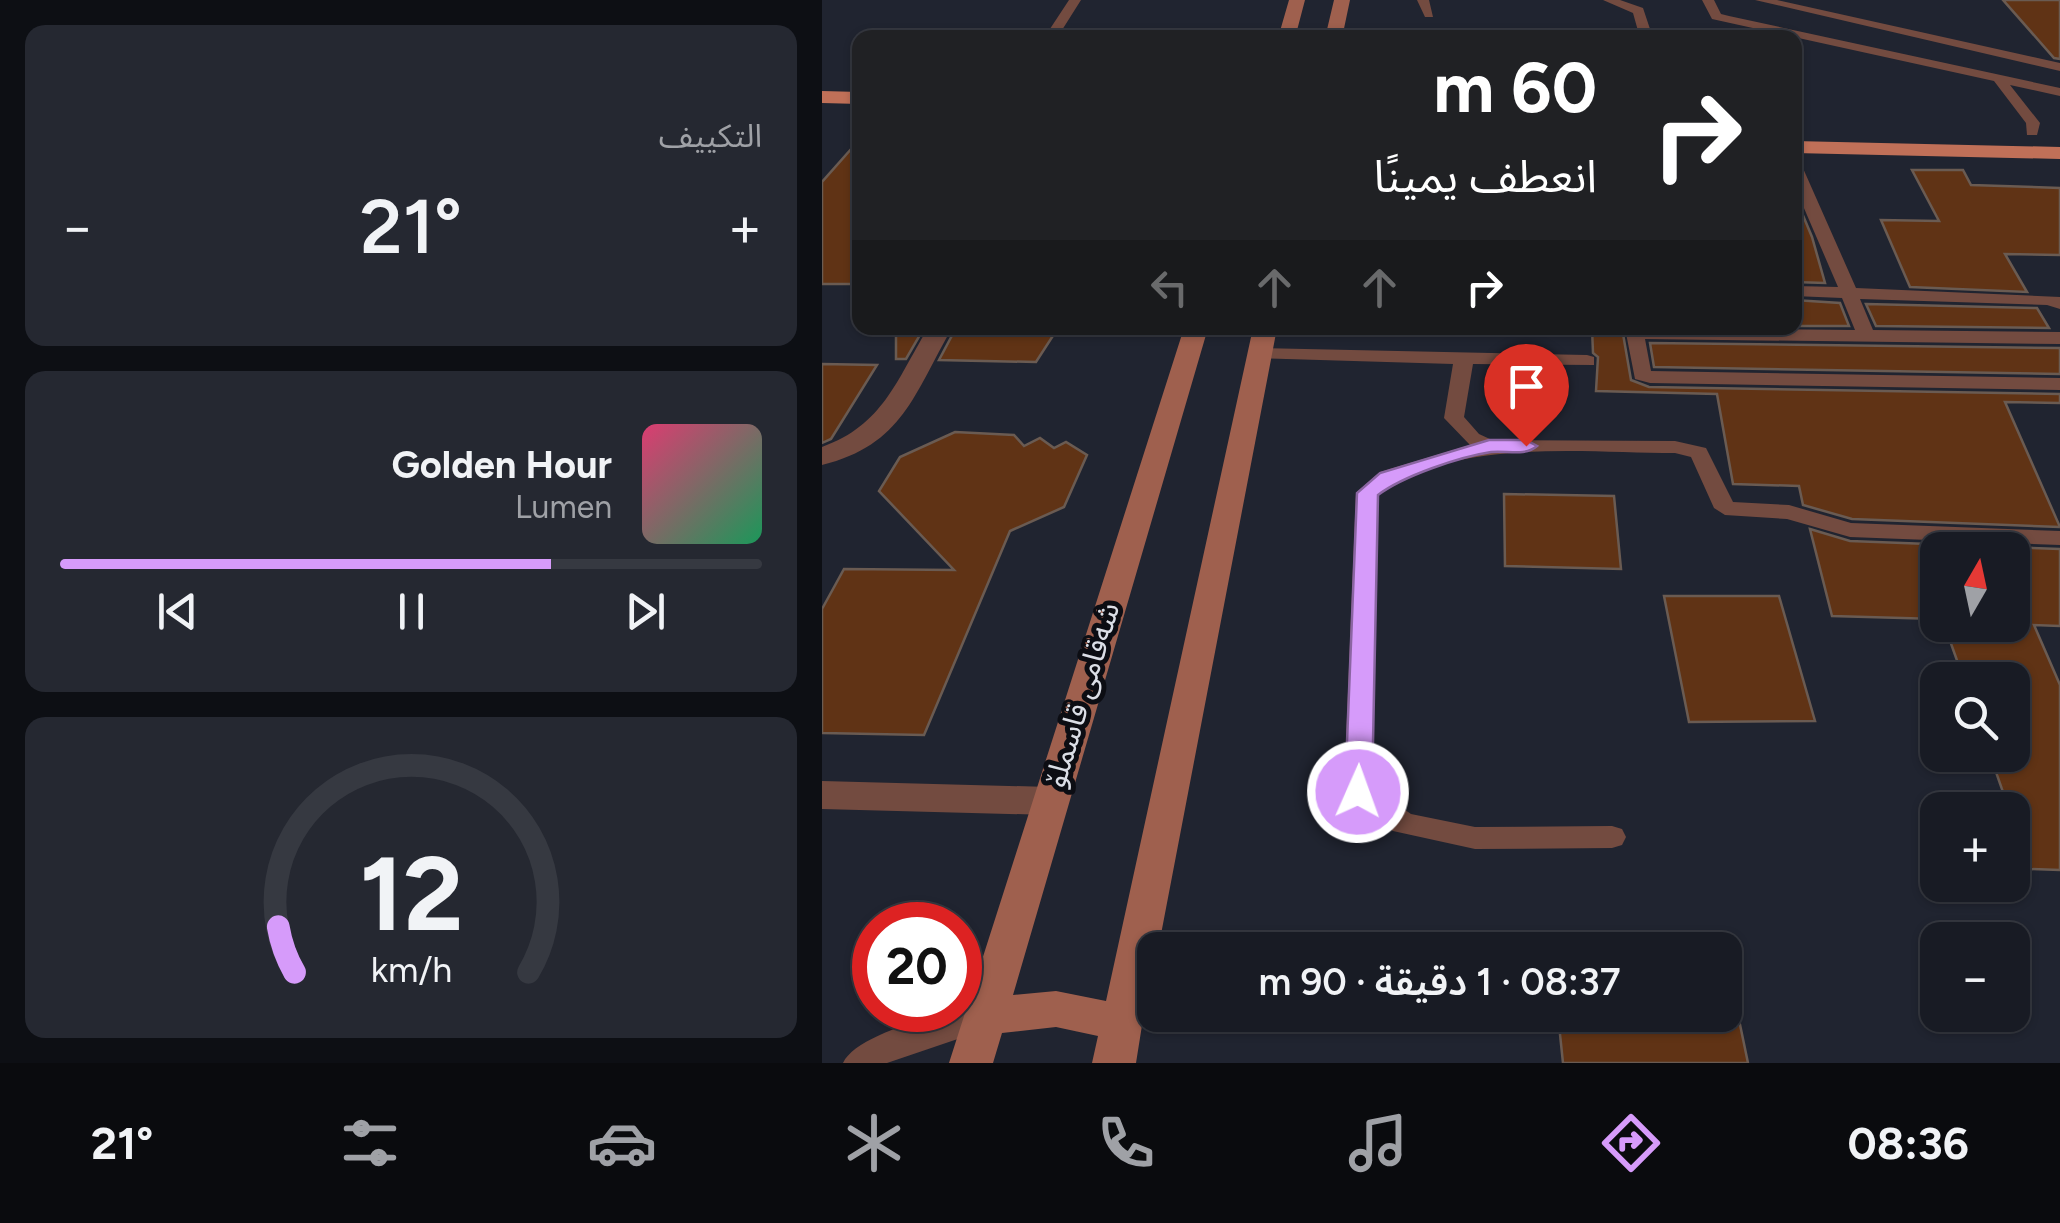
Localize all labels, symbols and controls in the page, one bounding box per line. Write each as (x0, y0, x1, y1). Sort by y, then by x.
text: 60 m (1433, 45, 1597, 130)
icon: right (1632, 70, 1762, 200)
text: التكييف (659, 117, 762, 155)
text: انعطف يمينًا (1373, 149, 1597, 203)
text: 21° (360, 182, 462, 272)
text: − (60, 194, 94, 260)
text: + (728, 194, 762, 260)
icon: left (1142, 260, 1197, 315)
icon: ahead (1247, 260, 1302, 315)
icon: ahead (1352, 260, 1407, 315)
icon: right (1457, 260, 1512, 315)
pin (1484, 344, 1569, 447)
icon: arrive (1499, 359, 1554, 414)
text: Golden Hour (391, 442, 612, 488)
text: Lumen (515, 488, 612, 526)
north arrow (1920, 532, 2030, 642)
map controls (1920, 532, 2030, 1032)
icon: previous (150, 584, 205, 639)
icon: pause (384, 584, 439, 639)
icon: next (618, 584, 673, 639)
street label: شەقامی قاسملۆ (1036, 598, 1127, 792)
button: search (1920, 662, 2030, 772)
position arrow (1306, 740, 1410, 844)
button: + (1920, 792, 2030, 902)
text: 12 (359, 831, 463, 956)
speed limit sign: 20 (852, 902, 982, 1032)
button: − (1920, 922, 2030, 1032)
text: km/h (370, 948, 452, 991)
text: 08:37 · 1 دقيقة · 90 m (1258, 959, 1621, 1005)
icon: filters (335, 1108, 405, 1178)
icon: car (587, 1108, 657, 1178)
icon: climate (839, 1108, 909, 1178)
icon: phone (1091, 1108, 1161, 1178)
icon: music (1343, 1108, 1413, 1178)
icon: directions (1596, 1108, 1666, 1178)
text: 21° (91, 1116, 153, 1170)
text: 08:36 (1848, 1116, 1969, 1170)

